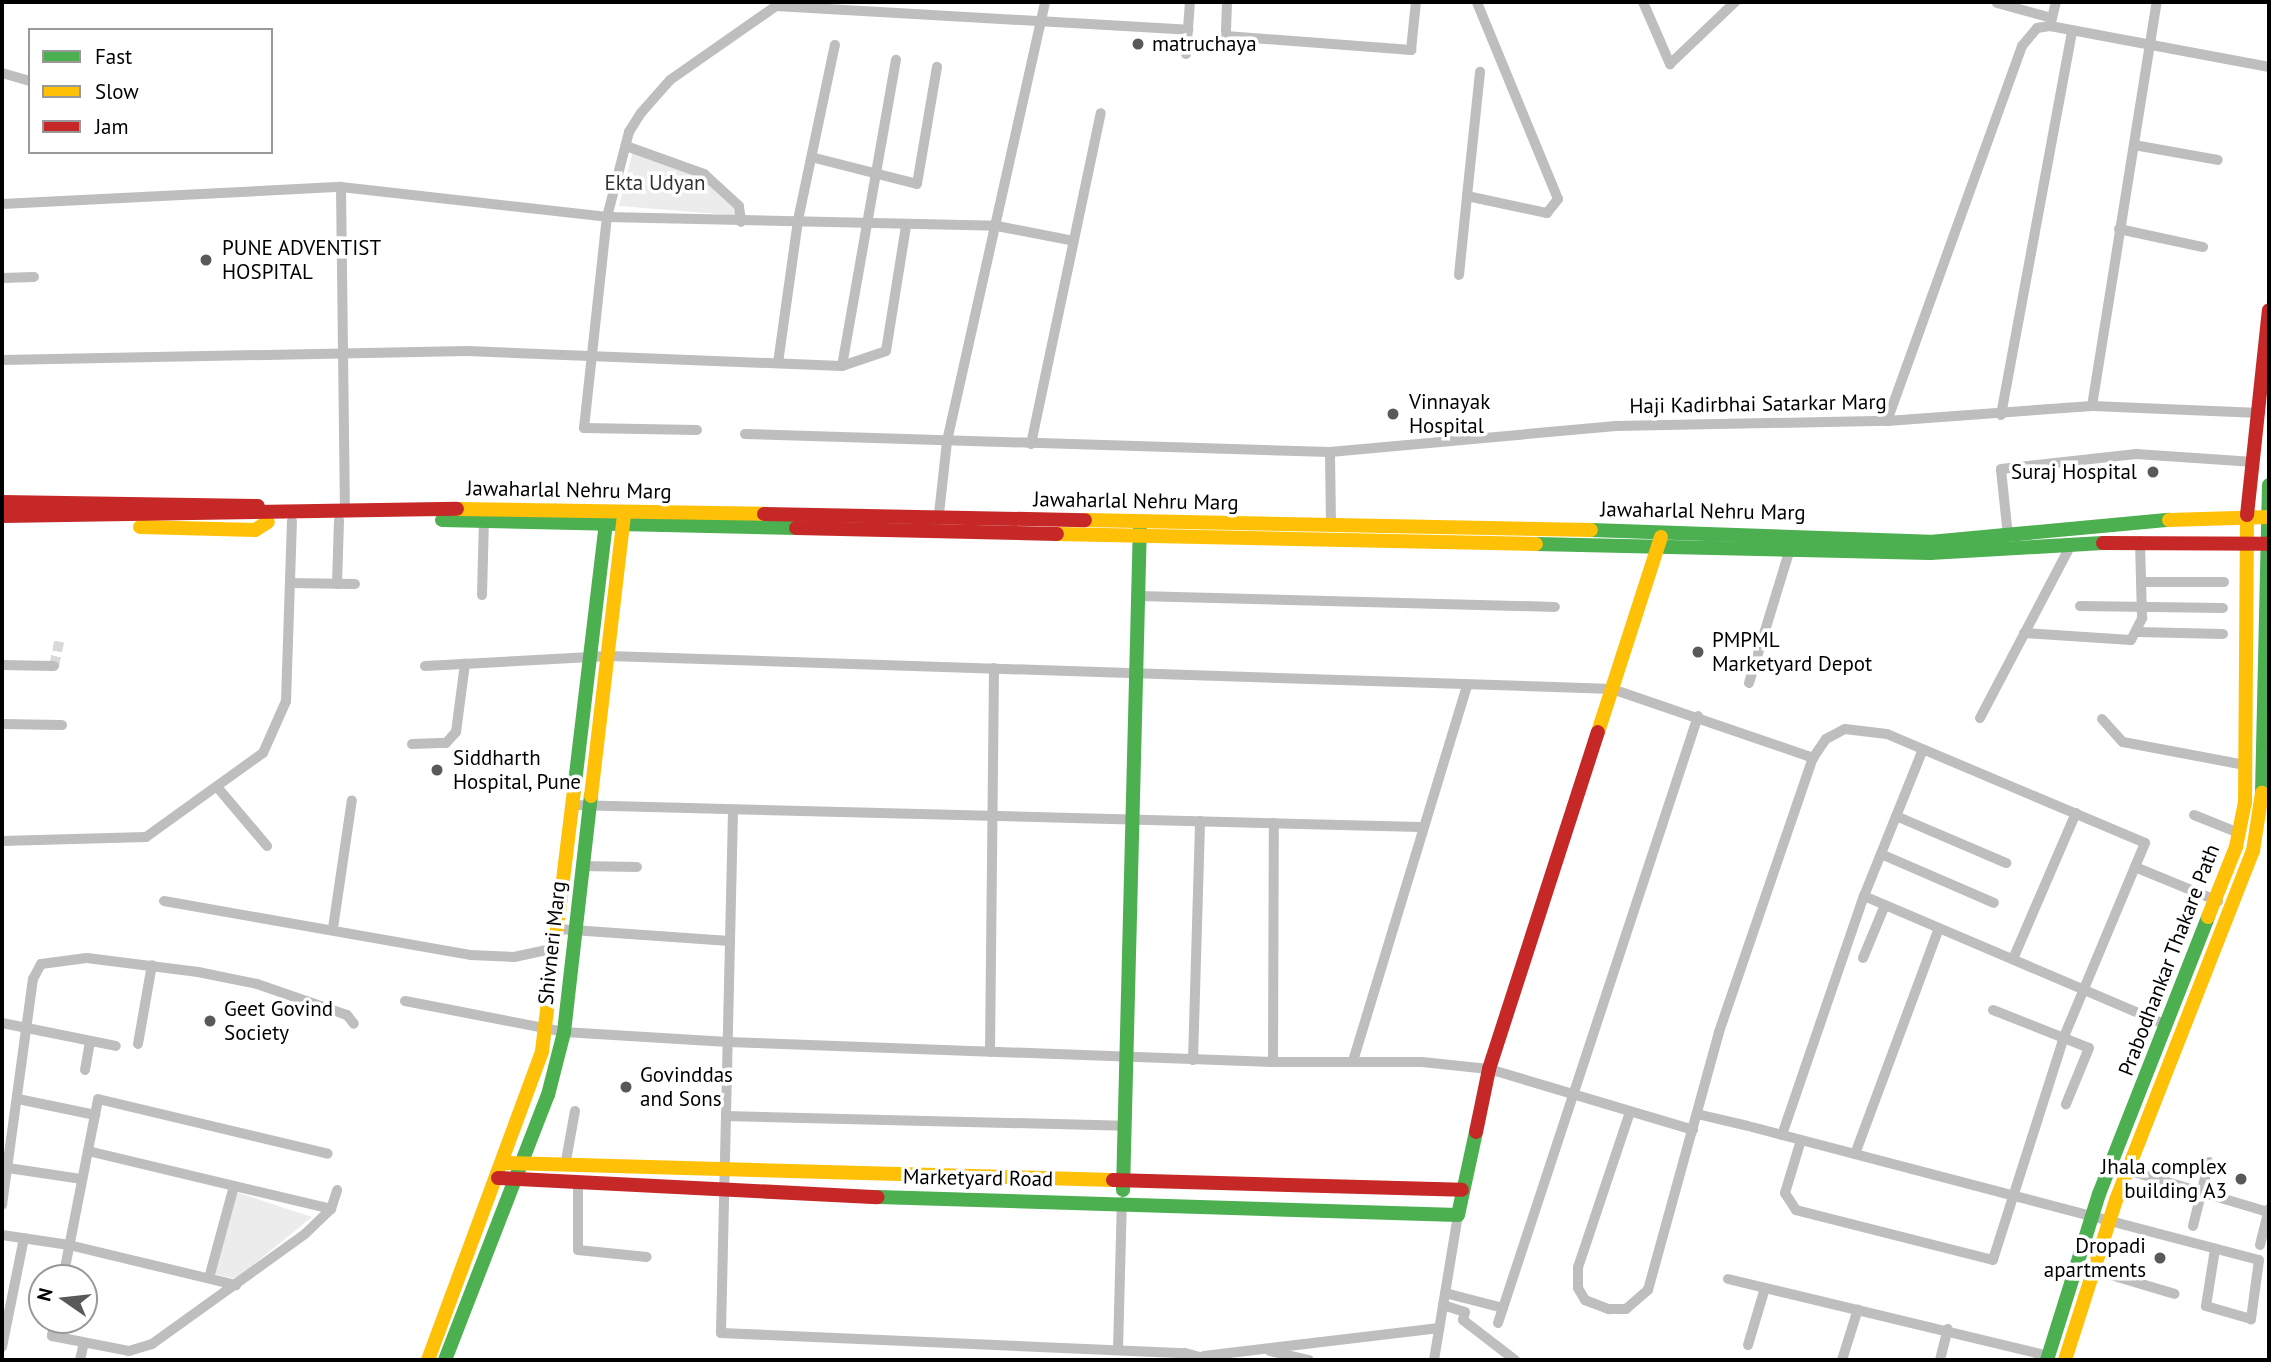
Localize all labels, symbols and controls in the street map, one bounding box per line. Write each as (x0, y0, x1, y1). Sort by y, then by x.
legend (28, 28, 273, 154)
place label: matruchaya (1152, 31, 1257, 57)
marker: matruchaya (1130, 36, 1146, 52)
text: Fast (95, 43, 132, 70)
text: Slow (95, 78, 139, 105)
text: Jam (95, 113, 129, 140)
park label: Ekta Udyan (604, 170, 706, 196)
place label: PUNE ADVENTIST HOSPITAL (222, 235, 382, 285)
marker: PUNE ADVENTIST HOSPITAL (196, 250, 216, 270)
place label: Vinnayak Hospital (1409, 389, 1490, 439)
street label: Haji Kadirbhai Satarkar Marg (1629, 389, 1887, 419)
marker: Vinnayak Hospital (1383, 404, 1403, 424)
place label: Suraj Hospital (2011, 459, 2137, 485)
marker: Suraj Hospital (2143, 462, 2163, 482)
street label: Jawaharlal Nehru Marg (466, 476, 672, 504)
street label: Jawaharlal Nehru Marg (1033, 487, 1239, 515)
street label: Jawaharlal Nehru Marg (1600, 497, 1806, 525)
place label: PMPML Marketyard Depot (1712, 627, 1872, 677)
marker: PMPML Marketyard Depot (1690, 644, 1706, 660)
place label: Siddharth Hospital, Pune (453, 745, 583, 795)
marker: Siddharth Hospital, Pune (427, 760, 447, 780)
street label: Prabodhankar Thakare Path (2113, 840, 2225, 1080)
street label: Shivneri Marg (533, 880, 571, 1006)
place label: Geet Govind Society (224, 996, 333, 1046)
marker: Geet Govind Society (202, 1013, 218, 1029)
place label: Govinddas and Sons (640, 1062, 733, 1112)
marker: Govinddas and Sons (618, 1079, 634, 1095)
place label: Jhala complex building A3 (2101, 1154, 2227, 1204)
street label: Marketyard Road (903, 1164, 1053, 1192)
marker: Jhala complex building A3 (2233, 1171, 2249, 1187)
place label: Dropadi apartments (2044, 1233, 2146, 1283)
marker: Dropadi apartments (2152, 1250, 2168, 1266)
north arrow (28, 1264, 98, 1334)
text: N (31, 1285, 58, 1303)

